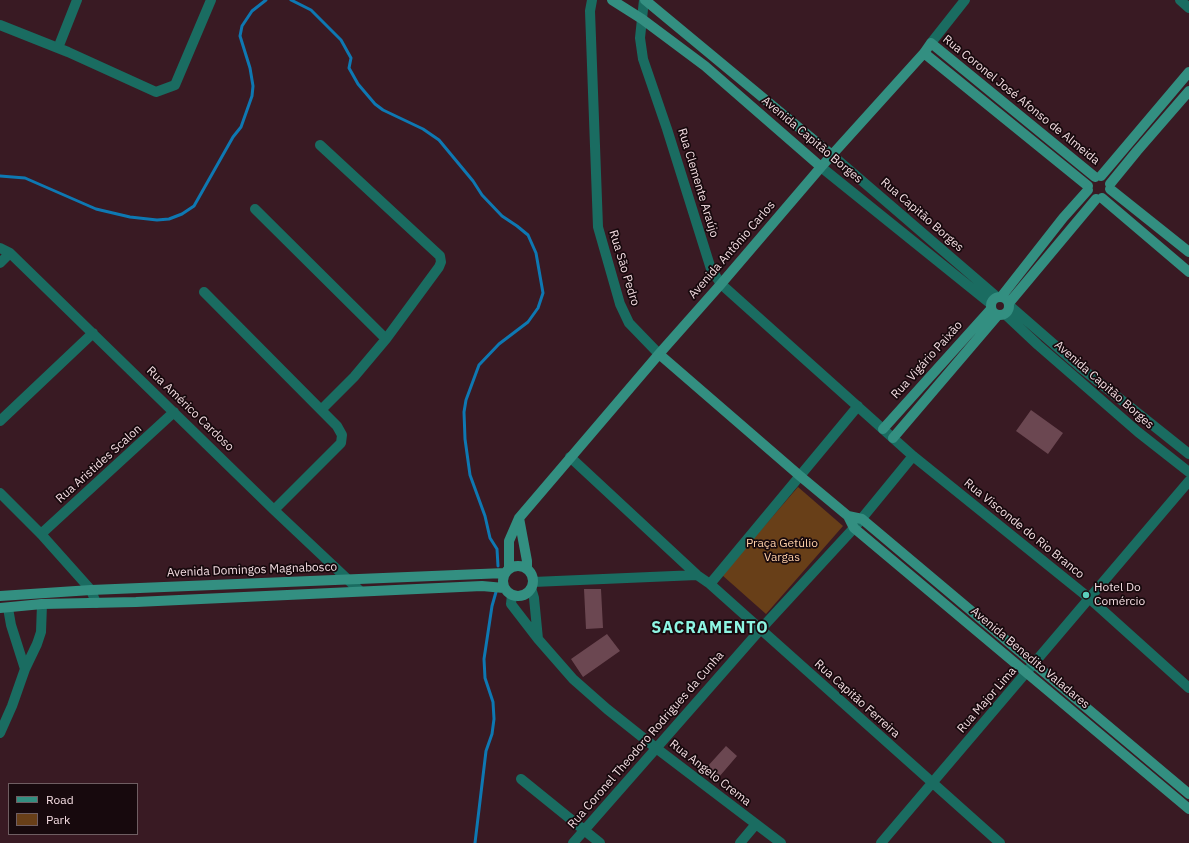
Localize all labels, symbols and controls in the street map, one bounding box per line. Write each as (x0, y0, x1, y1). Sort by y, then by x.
street label: Rua Coronel José Afonso de Almeida (940, 32, 1102, 168)
street label: Avenida Capitão Borges (759, 94, 865, 186)
street label: Rua Clemente Araújo (675, 127, 721, 239)
street label: Rua Capitão Borges (878, 175, 966, 255)
street label: Avenida Antônio Carlos (686, 198, 778, 302)
street label: Rua São Pedro (606, 228, 642, 308)
street label: Rua Vigário Paixão (888, 318, 966, 402)
street label: Avenida Capitão Borges (1051, 338, 1157, 432)
street label: Rua Américo Cardoso (143, 364, 237, 454)
street label: Rua Aristides Scalon (53, 422, 145, 506)
street label: Rua Visconde do Rio Branco (961, 476, 1087, 582)
park label: Praça Getúlio Vargas (746, 537, 818, 565)
street label: Avenida Domingos Magnabosco (167, 560, 337, 580)
place label: Hotel Do Comércio (1094, 581, 1145, 609)
marker: Hotel Do Comércio (1081, 590, 1091, 600)
street label: Avenida Benedito Valadares (968, 604, 1092, 712)
district label: SACRAMENTO (651, 618, 769, 638)
street label: Rua Coronel Theodoro Rodrigues da Cunha (565, 648, 727, 832)
street label: Rua Capitão Ferreira (811, 657, 903, 741)
street label: Rua Major Lima (954, 664, 1020, 736)
street label: Rua Angelo Crema (666, 737, 754, 809)
legend (8, 783, 138, 835)
text: Road (46, 792, 74, 807)
text: Park (46, 812, 70, 827)

